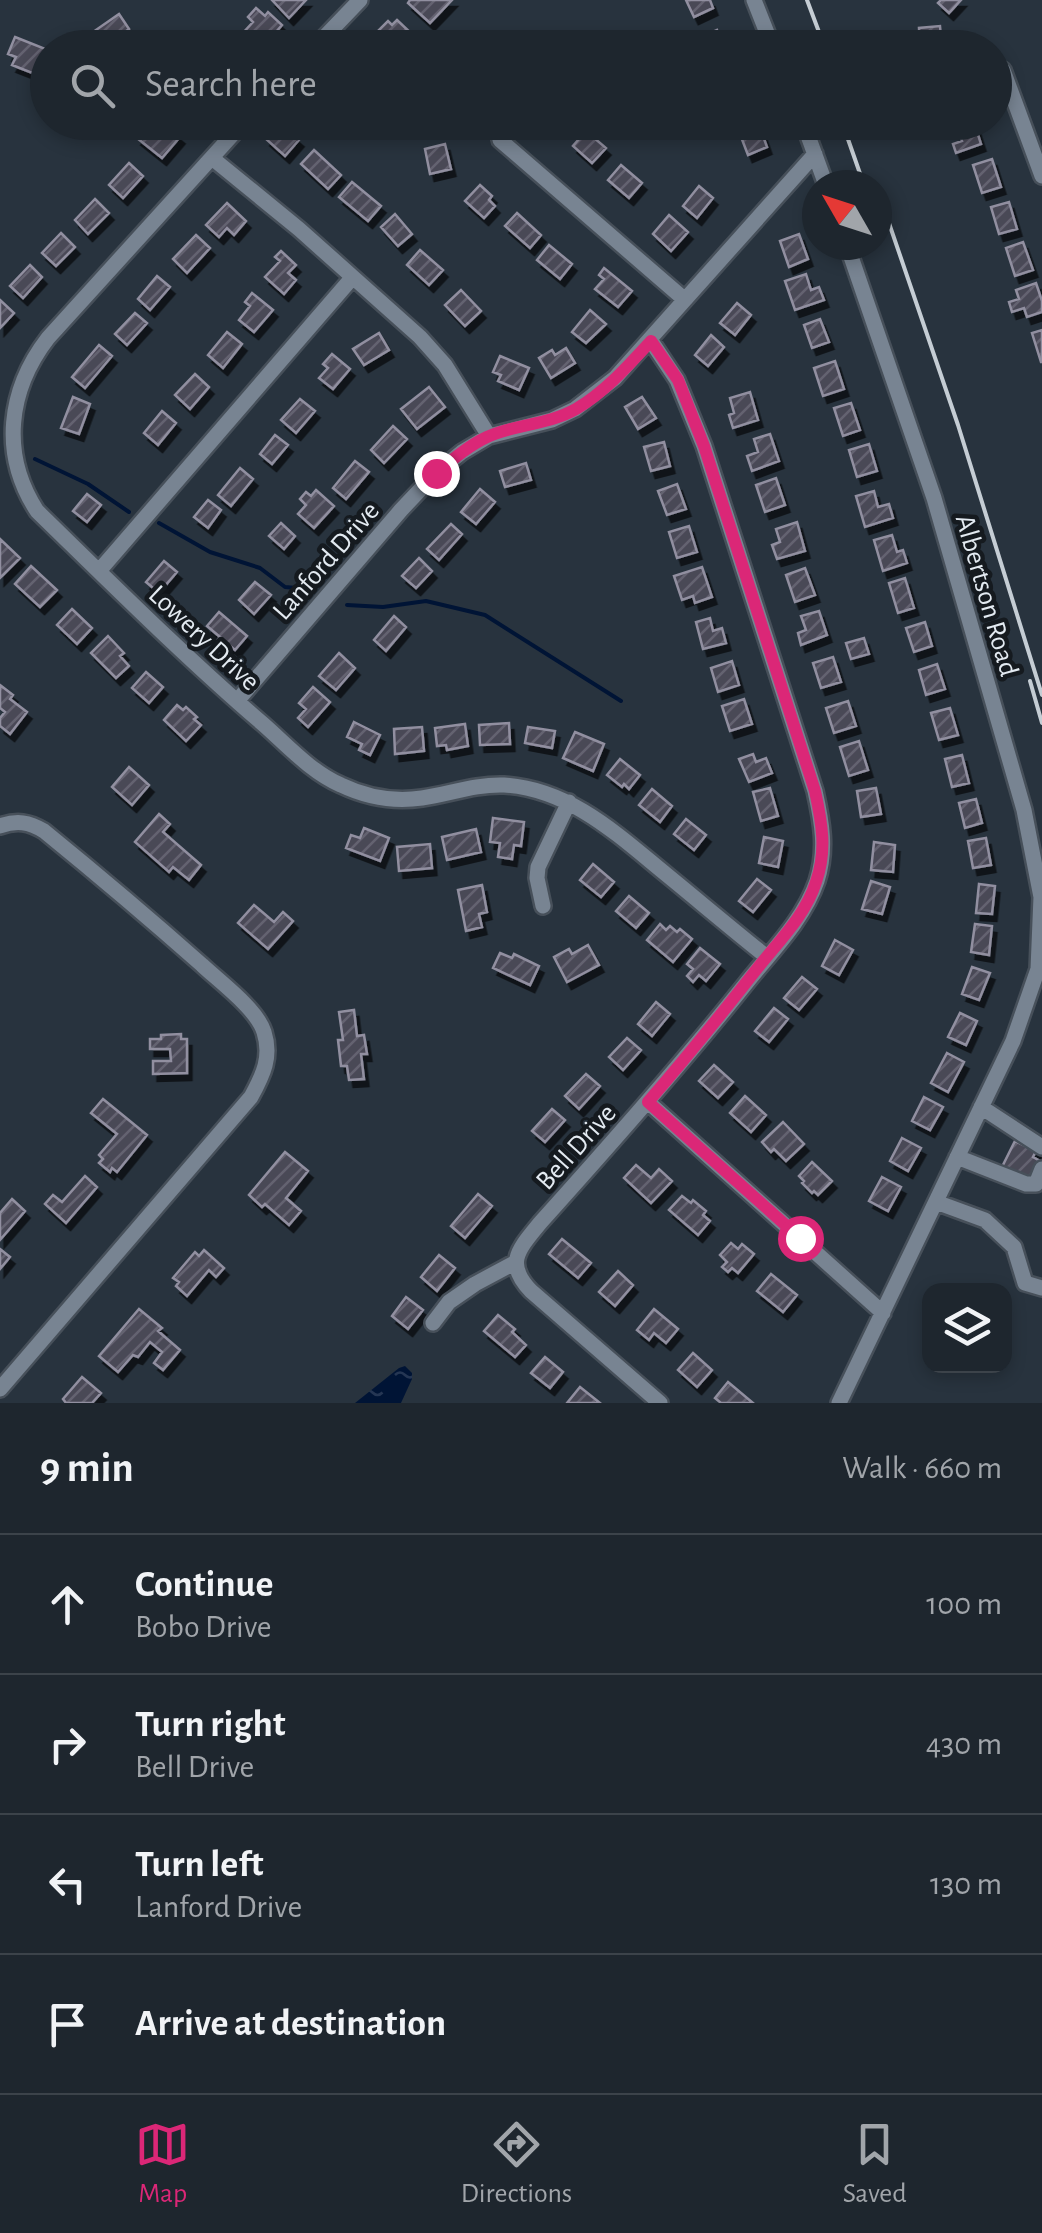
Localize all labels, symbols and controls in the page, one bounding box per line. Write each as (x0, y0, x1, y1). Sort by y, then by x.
search box (30, 30, 1012, 140)
icon: search (65, 58, 120, 113)
text: Search here (145, 66, 317, 104)
north arrow (802, 170, 892, 260)
route end (414, 451, 460, 497)
street label: Lanford Drive (268, 497, 385, 626)
street label: Albertson Road (950, 511, 1023, 680)
street label: Lowery Drive (143, 580, 264, 697)
street label: Bell Drive (531, 1099, 622, 1195)
route start (778, 1216, 824, 1262)
map controls (922, 1283, 1012, 1373)
button: layers (922, 1283, 1012, 1373)
text: 9 min (40, 1447, 134, 1489)
text: Walk · 660 m (842, 1452, 1002, 1484)
text: Continue (135, 1566, 273, 1604)
icon: ahead (40, 1577, 95, 1632)
text: 100 m (926, 1588, 1002, 1620)
text: Bobo Drive (135, 1611, 272, 1643)
text: Turn right (135, 1706, 285, 1744)
icon: right (40, 1717, 95, 1772)
text: 430 m (926, 1728, 1002, 1760)
text: Bell Drive (135, 1751, 254, 1783)
text: Turn left (135, 1846, 263, 1884)
icon: left (40, 1857, 95, 1912)
text: 130 m (930, 1868, 1002, 1900)
text: Lanford Drive (135, 1891, 302, 1923)
icon: arrive (40, 1997, 95, 2052)
text: Arrive at destination (135, 2005, 446, 2043)
tab: Map (135, 2117, 190, 2211)
tab: Directions (461, 2117, 572, 2211)
tab: Saved (843, 2117, 907, 2211)

